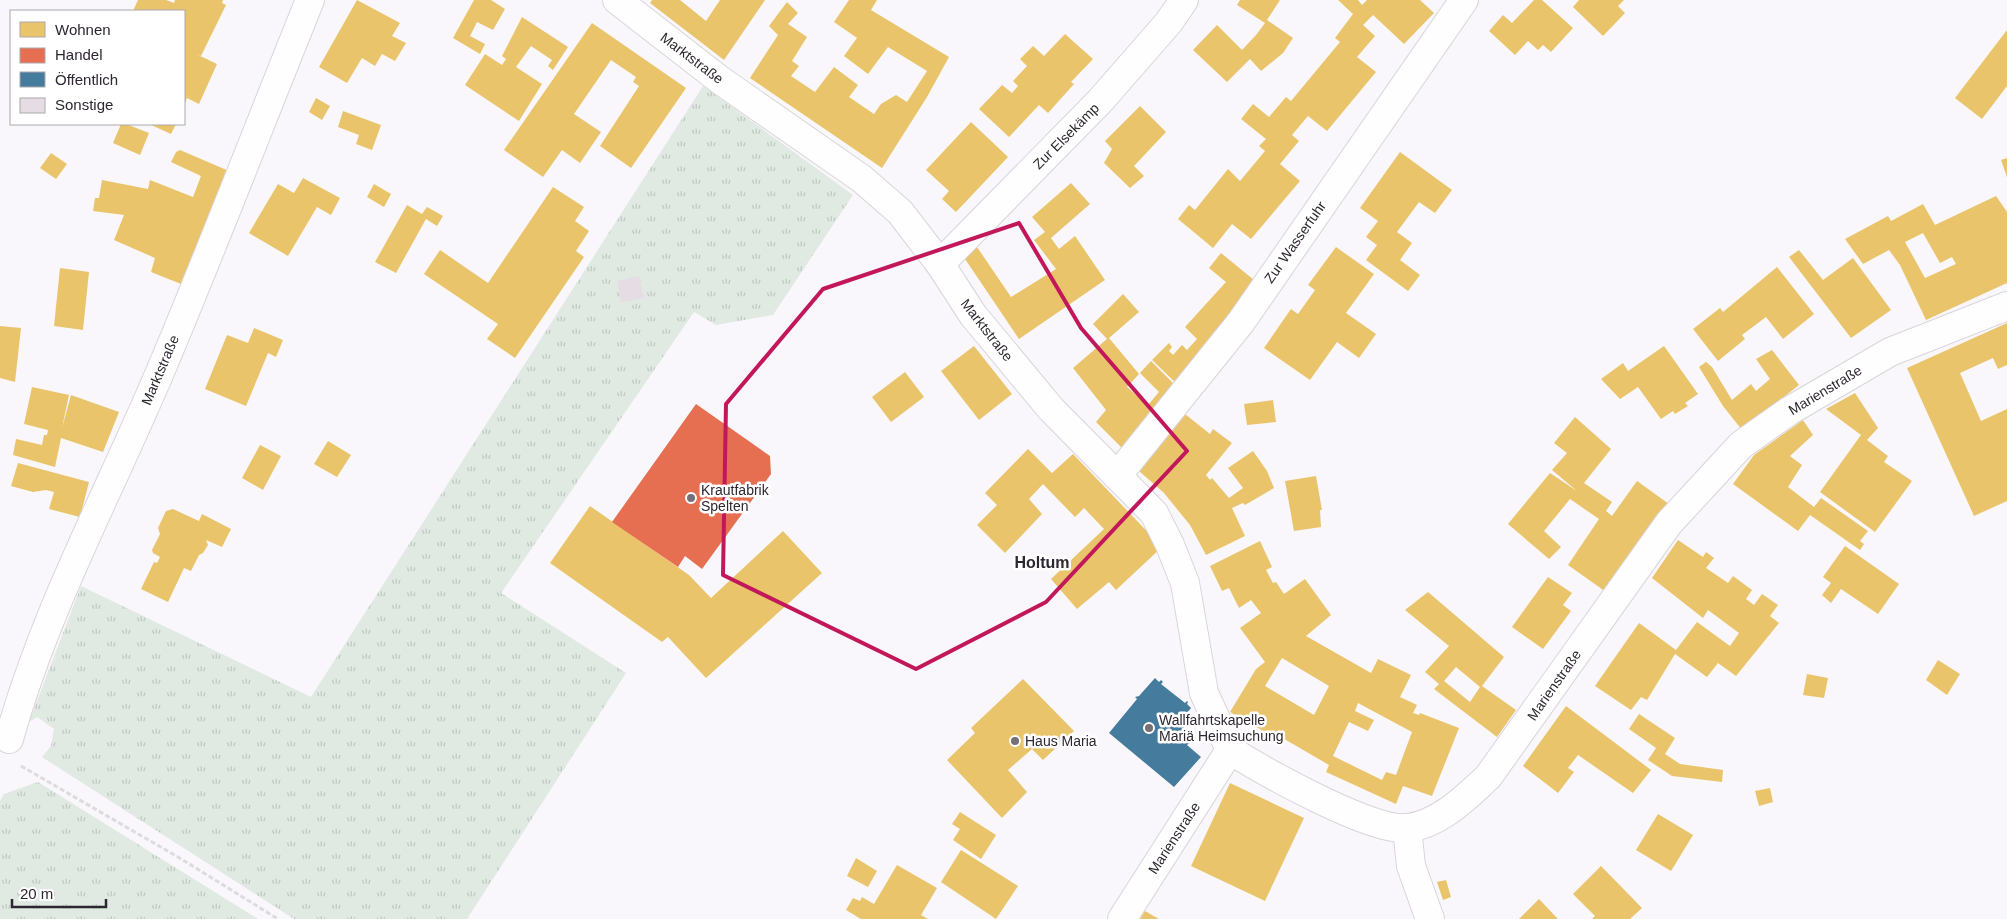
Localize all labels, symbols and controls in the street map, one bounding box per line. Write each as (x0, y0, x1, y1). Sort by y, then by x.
legend (10, 10, 185, 125)
text: Wohnen (55, 21, 111, 38)
street label: Marktstraße (657, 29, 727, 87)
text: Handel (55, 46, 103, 63)
text: Öffentlich (55, 71, 118, 88)
text: Sonstige (55, 96, 113, 113)
street label: Zur Elsekämp (1030, 100, 1102, 172)
street label: Zur Wasserfuhr (1261, 198, 1329, 286)
street label: Marktstraße (958, 296, 1016, 365)
street label: Marktstraße (138, 332, 182, 408)
street label: Marienstraße (1786, 362, 1865, 418)
place label: Krautfabrik Spelten (701, 482, 770, 514)
marker: Krautfabrik Spelten (685, 492, 697, 504)
district label: Holtum (1014, 554, 1070, 571)
street label: Marienstraße (1524, 646, 1584, 723)
place label: Wallfahrtskapelle Mariä Heimsuchung (1159, 712, 1284, 744)
marker: Wallfahrtskapelle Mariä Heimsuchung (1143, 722, 1155, 734)
place label: Haus Maria (1025, 733, 1097, 749)
marker: Haus Maria (1009, 735, 1021, 747)
street label: Marienstraße (1145, 799, 1203, 877)
scale bar (12, 876, 106, 908)
text: 20 m (20, 885, 53, 902)

